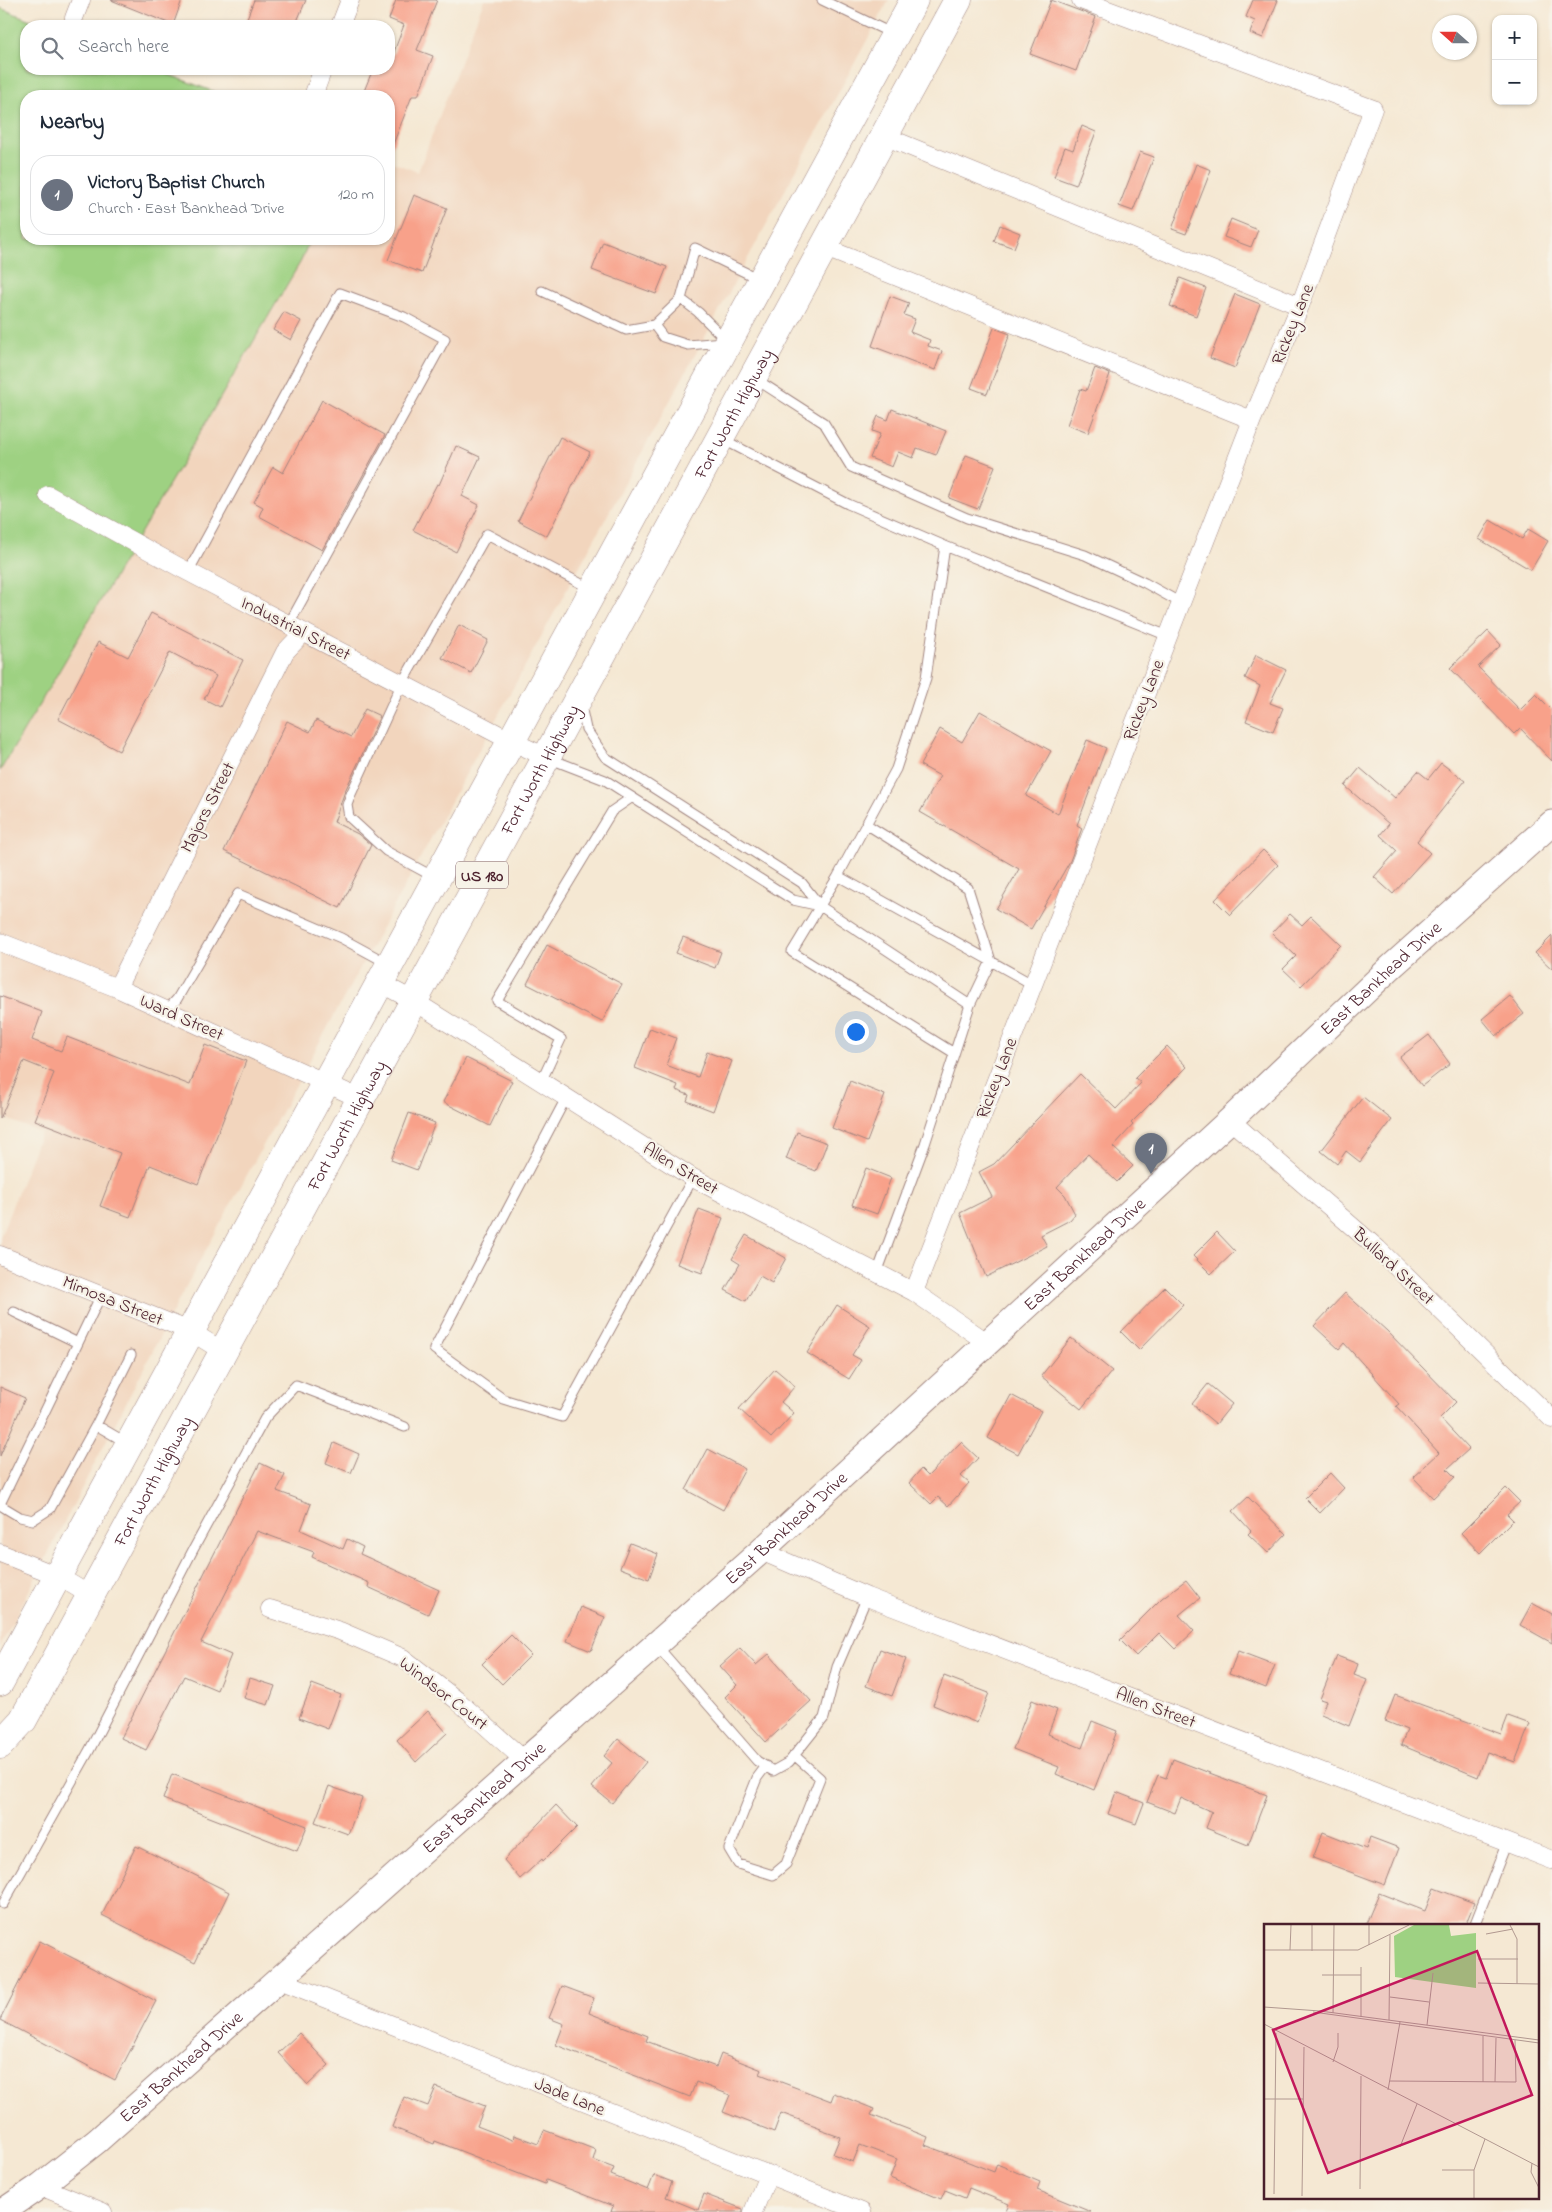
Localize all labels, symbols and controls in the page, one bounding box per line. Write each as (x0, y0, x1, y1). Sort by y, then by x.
north arrow (1432, 15, 1477, 60)
map controls (1492, 15, 1537, 105)
button: + (1492, 15, 1537, 60)
search box (20, 20, 395, 75)
icon: search (38, 34, 66, 62)
text: Search here (78, 34, 169, 61)
button: − (1492, 60, 1537, 105)
text: Nearby (40, 108, 104, 138)
text: Victory Baptist Church (88, 170, 265, 197)
text: 1 (54, 183, 60, 207)
text: 120 m (338, 183, 374, 207)
text: Church · East Bankhead Drive (88, 197, 285, 221)
street label: Rickey Lane (1266, 280, 1322, 369)
street label: Fort Worth Highway (688, 345, 781, 485)
street label: Industrial Street (236, 591, 355, 669)
street label: Rickey Lane (1118, 656, 1173, 745)
street label: Fort Worth Highway (495, 700, 588, 841)
street label: Majors Street (175, 758, 243, 858)
road number: US 180 (456, 862, 508, 888)
street label: East Bankhead Drive (1315, 916, 1449, 1042)
street label: Ward Street (135, 989, 227, 1049)
your location (843, 1019, 869, 1045)
street label: Rickey Lane (971, 1034, 1026, 1123)
street label: Fort Worth Highway (302, 1056, 394, 1197)
pin: 1 (1135, 1133, 1167, 1174)
street label: Allen Street (637, 1137, 723, 1202)
street label: East Bankhead Drive (1019, 1192, 1153, 1318)
street label: Bullard Street (1345, 1222, 1439, 1312)
street label: Mimosa Street (58, 1270, 166, 1334)
street label: Fort Worth Highway (108, 1412, 201, 1553)
street label: East Bankhead Drive (720, 1466, 855, 1592)
street label: Windsor Court (393, 1651, 493, 1738)
street label: Allen Street (1111, 1682, 1199, 1736)
street label: East Bankhead Drive (417, 1736, 553, 1861)
inset map (1264, 1924, 1540, 2200)
street label: East Bankhead Drive (115, 2005, 251, 2130)
street label: Jade Lane (530, 2072, 610, 2124)

